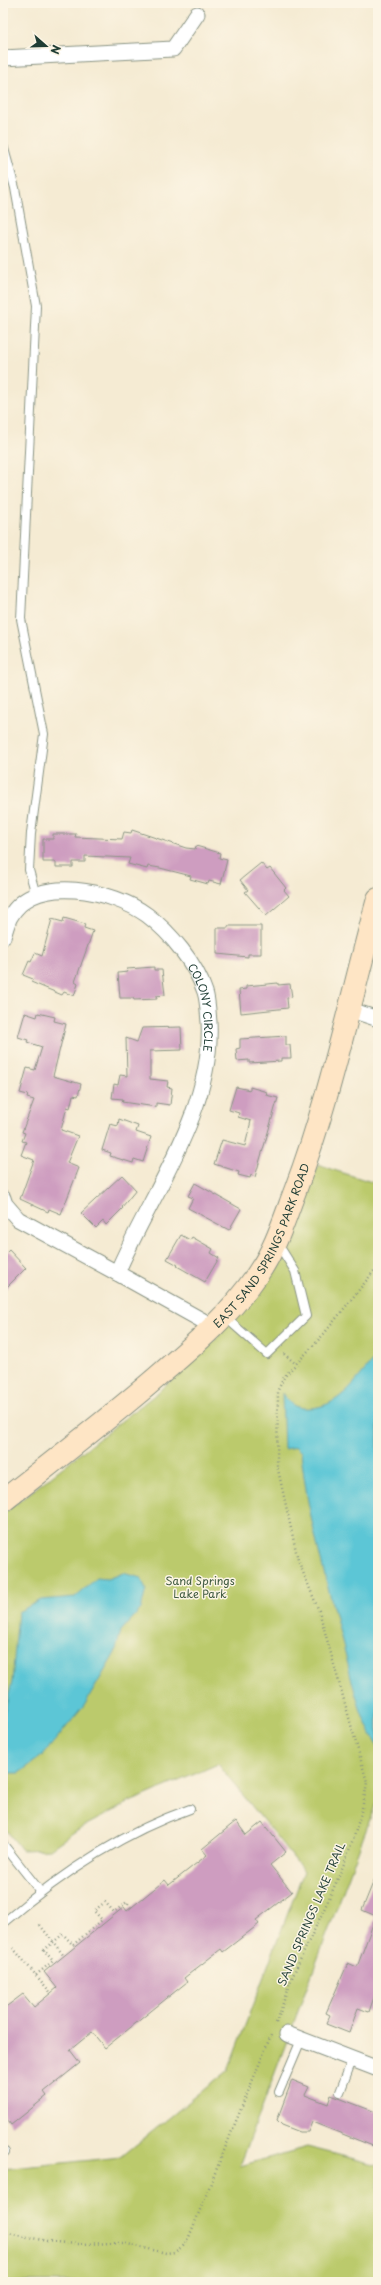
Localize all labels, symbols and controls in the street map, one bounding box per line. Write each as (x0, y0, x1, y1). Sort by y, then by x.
north arrow (26, 26, 66, 66)
text: N (46, 43, 65, 57)
street label: COLONY CIRCLE (184, 960, 218, 1053)
street label: EAST SAND SPRINGS PARK ROAD (208, 1161, 313, 1331)
park label: Sand Springs Lake Park (165, 1572, 235, 1602)
street label: SAND SPRINGS LAKE TRAIL (273, 1839, 349, 1989)

